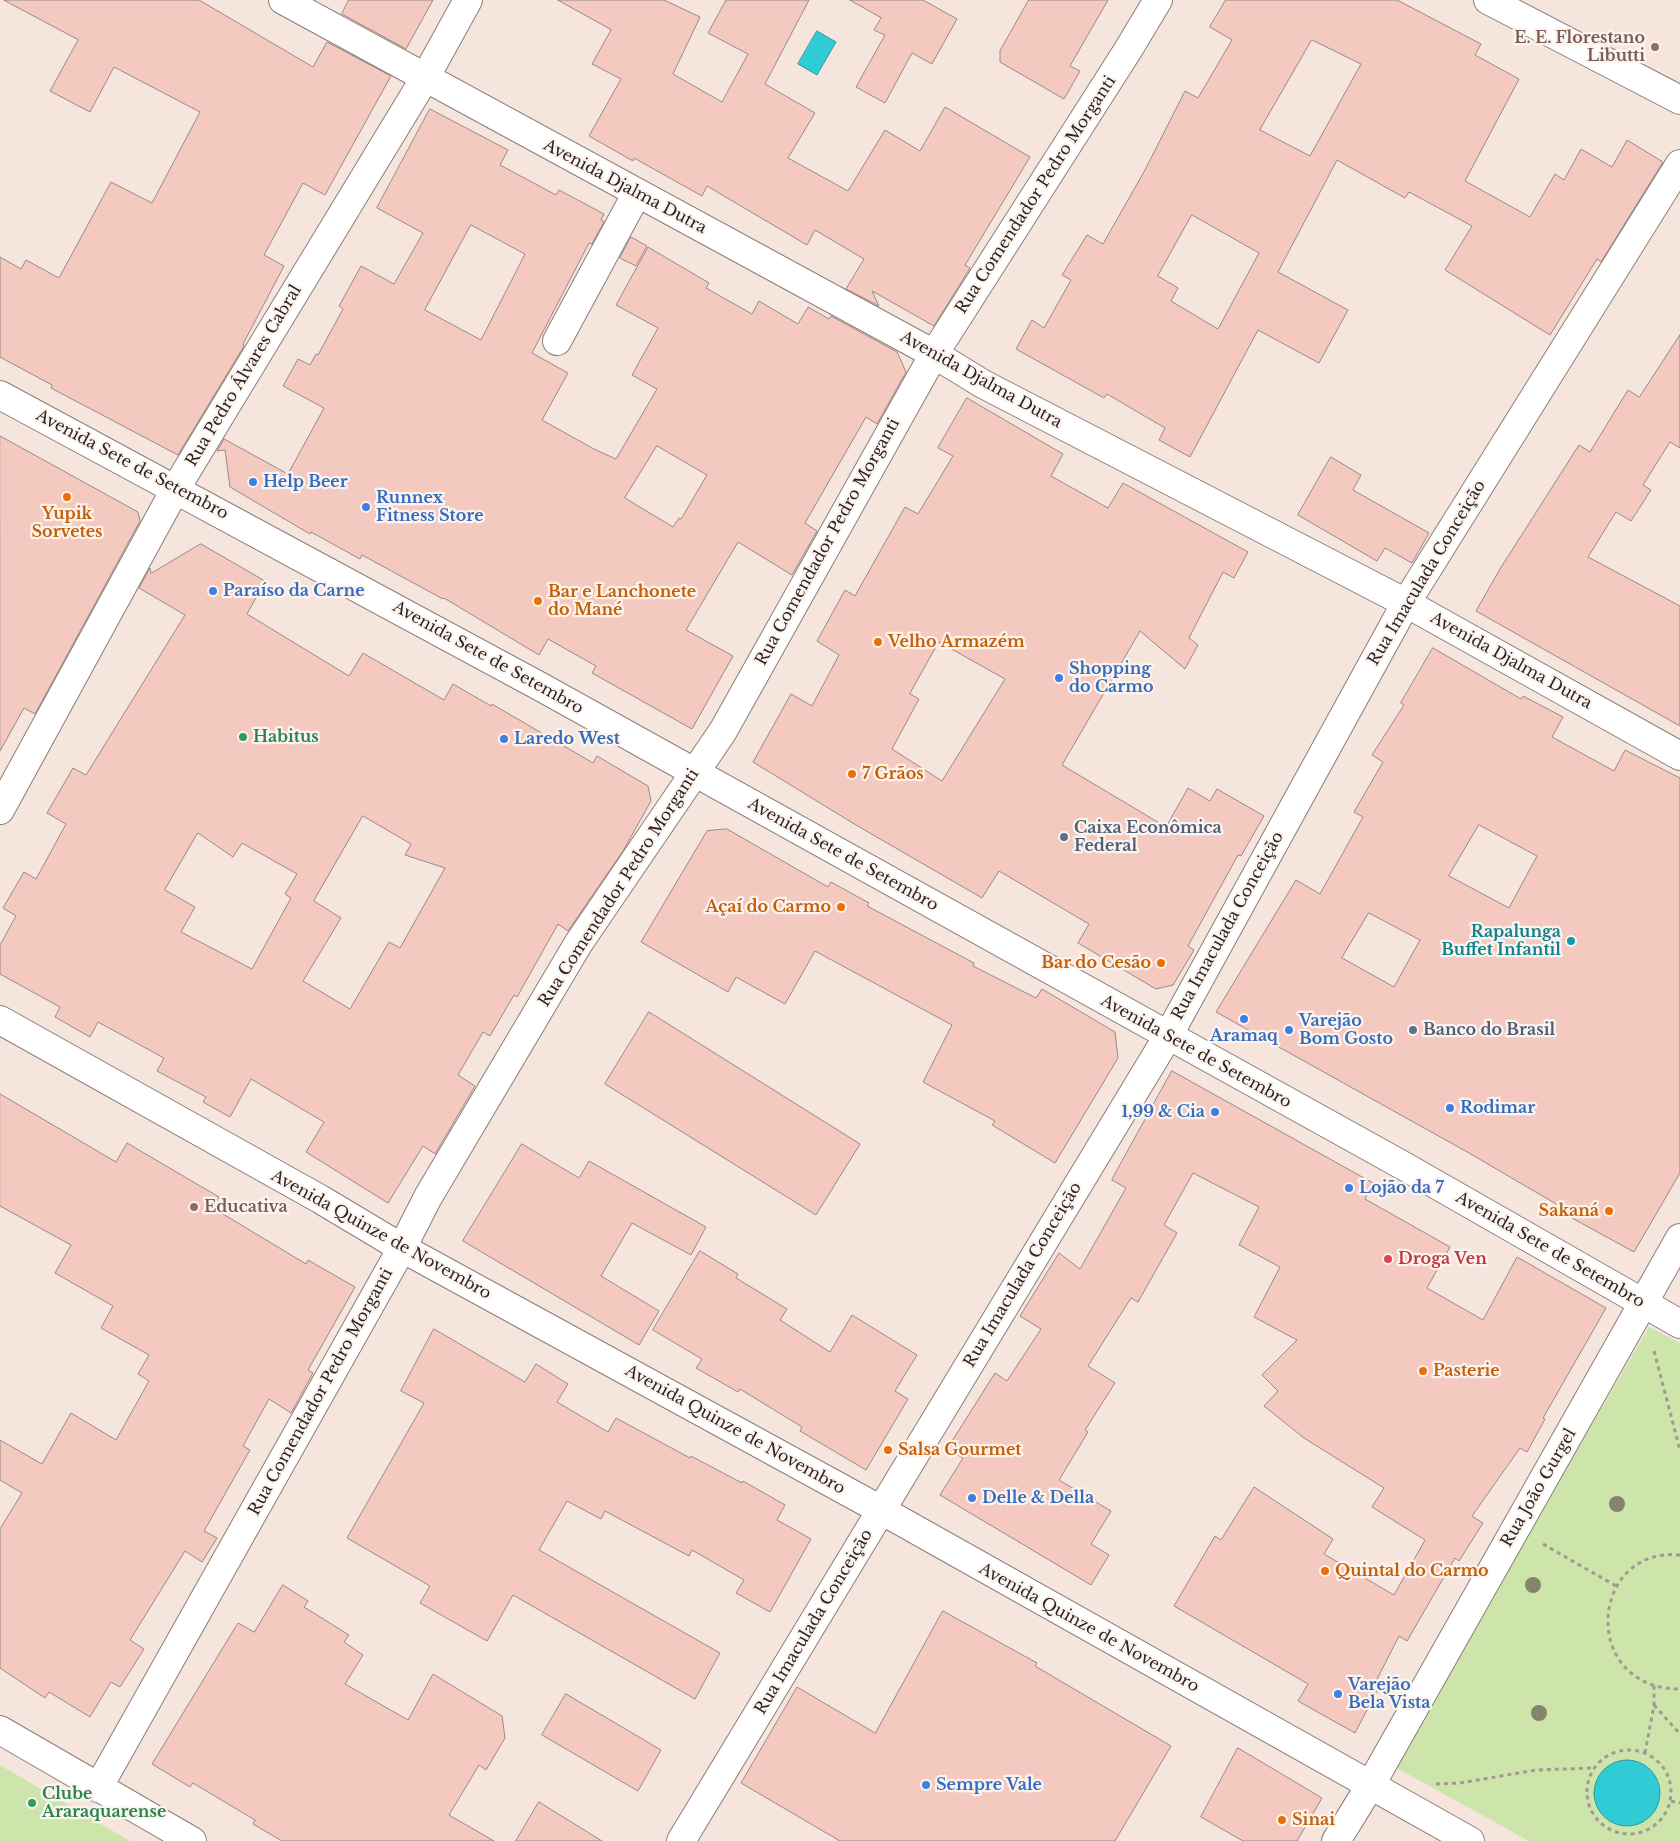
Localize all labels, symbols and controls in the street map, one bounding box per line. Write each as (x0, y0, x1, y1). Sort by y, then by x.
place label: E. E. Florestano Libutti (1514, 28, 1645, 66)
marker: E. E. Florestano Libutti (1649, 41, 1661, 53)
street label: Rua Comendador Pedro Morganti (952, 72, 1120, 318)
street label: Avenida Djalma Dutra (540, 136, 710, 238)
street label: Rua Pedro Álvares Cabral (182, 282, 306, 470)
street label: Avenida Djalma Dutra (897, 328, 1065, 432)
street label: Avenida Sete de Setembro (33, 406, 231, 524)
street label: Rua Comendador Pedro Morganti (752, 415, 904, 669)
place label: Help Beer (263, 472, 348, 492)
marker: Help Beer (247, 476, 259, 488)
street label: Rua Imaculada Conceição (1364, 477, 1490, 669)
place label: Runnex Fitness Store (376, 488, 483, 526)
marker: Yupik Sorvetes (61, 491, 73, 503)
marker: Runnex Fitness Store (360, 501, 372, 513)
place label: Yupik Sorvetes (31, 504, 103, 542)
place label: Paraíso da Carne (223, 581, 365, 601)
place label: Bar e Lanchonete do Mané (548, 582, 696, 620)
marker: Paraíso da Carne (207, 585, 219, 597)
marker: Bar e Lanchonete do Mané (532, 595, 544, 607)
street label: Avenida Sete de Setembro (389, 598, 587, 718)
street label: Avenida Djalma Dutra (1427, 609, 1595, 713)
place label: Velho Armazém (888, 632, 1025, 652)
marker: Velho Armazém (872, 636, 884, 648)
place label: Shopping do Carmo (1069, 659, 1153, 697)
marker: Shopping do Carmo (1053, 672, 1065, 684)
place label: Habitus (253, 727, 319, 747)
place label: Laredo West (514, 729, 620, 749)
marker: Habitus (237, 731, 249, 743)
marker: Laredo West (498, 733, 510, 745)
place label: 7 Grãos (862, 764, 924, 784)
street label: Rua Comendador Pedro Morganti (535, 765, 703, 1011)
marker: 7 Grãos (846, 768, 858, 780)
street label: Avenida Sete de Setembro (744, 795, 942, 915)
place label: Caixa Econômica Federal (1074, 818, 1222, 856)
street label: Rua Imaculada Conceição (1168, 828, 1288, 1024)
marker: Caixa Econômica Federal (1058, 831, 1070, 843)
place label: Açaí do Carmo (706, 897, 831, 917)
marker: Açaí do Carmo (835, 901, 847, 913)
place label: Rapalunga Buffet Infantil (1441, 922, 1561, 960)
marker: Rapalunga Buffet Infantil (1565, 935, 1577, 947)
place label: Bar do Cesão (1041, 953, 1151, 973)
marker: Bar do Cesão (1155, 957, 1167, 969)
street label: Avenida Sete de Setembro (1097, 992, 1295, 1112)
place label: Varejão Bom Gosto (1299, 1011, 1393, 1049)
marker: Aramaq (1238, 1013, 1250, 1025)
place label: Banco do Brasil (1423, 1020, 1555, 1040)
marker: Varejão Bom Gosto (1283, 1024, 1295, 1036)
marker: Banco do Brasil (1407, 1024, 1419, 1036)
place label: Aramaq (1210, 1026, 1278, 1046)
place label: Rodimar (1460, 1098, 1535, 1118)
place label: 1,99 & Cia (1121, 1102, 1205, 1122)
marker: Rodimar (1444, 1102, 1456, 1114)
marker: 1,99 & Cia (1209, 1106, 1221, 1118)
street label: Avenida Quinze de Novembro (268, 1166, 494, 1304)
place label: Lojão da 7 (1359, 1178, 1444, 1198)
street label: Rua Imaculada Conceição (960, 1179, 1086, 1371)
marker: Lojão da 7 (1343, 1182, 1355, 1194)
street label: Avenida Sete de Setembro (1452, 1188, 1648, 1312)
place label: Educativa (204, 1197, 288, 1217)
marker: Educativa (188, 1201, 200, 1213)
place label: Sakaná (1539, 1201, 1599, 1221)
marker: Sakaná (1603, 1205, 1615, 1217)
place label: Droga Ven (1398, 1249, 1487, 1269)
marker: Droga Ven (1382, 1253, 1394, 1265)
street label: Rua Comendador Pedro Morganti (245, 1265, 397, 1519)
street label: Avenida Quinze de Novembro (622, 1361, 848, 1499)
place label: Pasterie (1433, 1361, 1500, 1381)
marker: Pasterie (1417, 1365, 1429, 1377)
street label: Rua João Gurgel (1497, 1426, 1581, 1550)
place label: Salsa Gourmet (898, 1440, 1021, 1460)
marker: Salsa Gourmet (882, 1444, 894, 1456)
place label: Delle & Della (982, 1488, 1094, 1508)
marker: Delle & Della (966, 1492, 978, 1504)
street label: Rua Imaculada Conceição (751, 1526, 877, 1718)
street label: Avenida Quinze de Novembro (976, 1559, 1202, 1697)
place label: Quintal do Carmo (1335, 1561, 1489, 1581)
marker: Quintal do Carmo (1319, 1565, 1331, 1577)
place label: Varejão Bela Vista (1348, 1675, 1430, 1713)
marker: Varejão Bela Vista (1332, 1688, 1344, 1700)
place label: Sempre Vale (936, 1775, 1042, 1795)
marker: Sempre Vale (920, 1779, 932, 1791)
place label: Clube Araraquarense (42, 1784, 166, 1822)
marker: Clube Araraquarense (26, 1797, 38, 1809)
place label: Sinai (1292, 1810, 1335, 1830)
marker: Sinai (1276, 1814, 1288, 1826)

